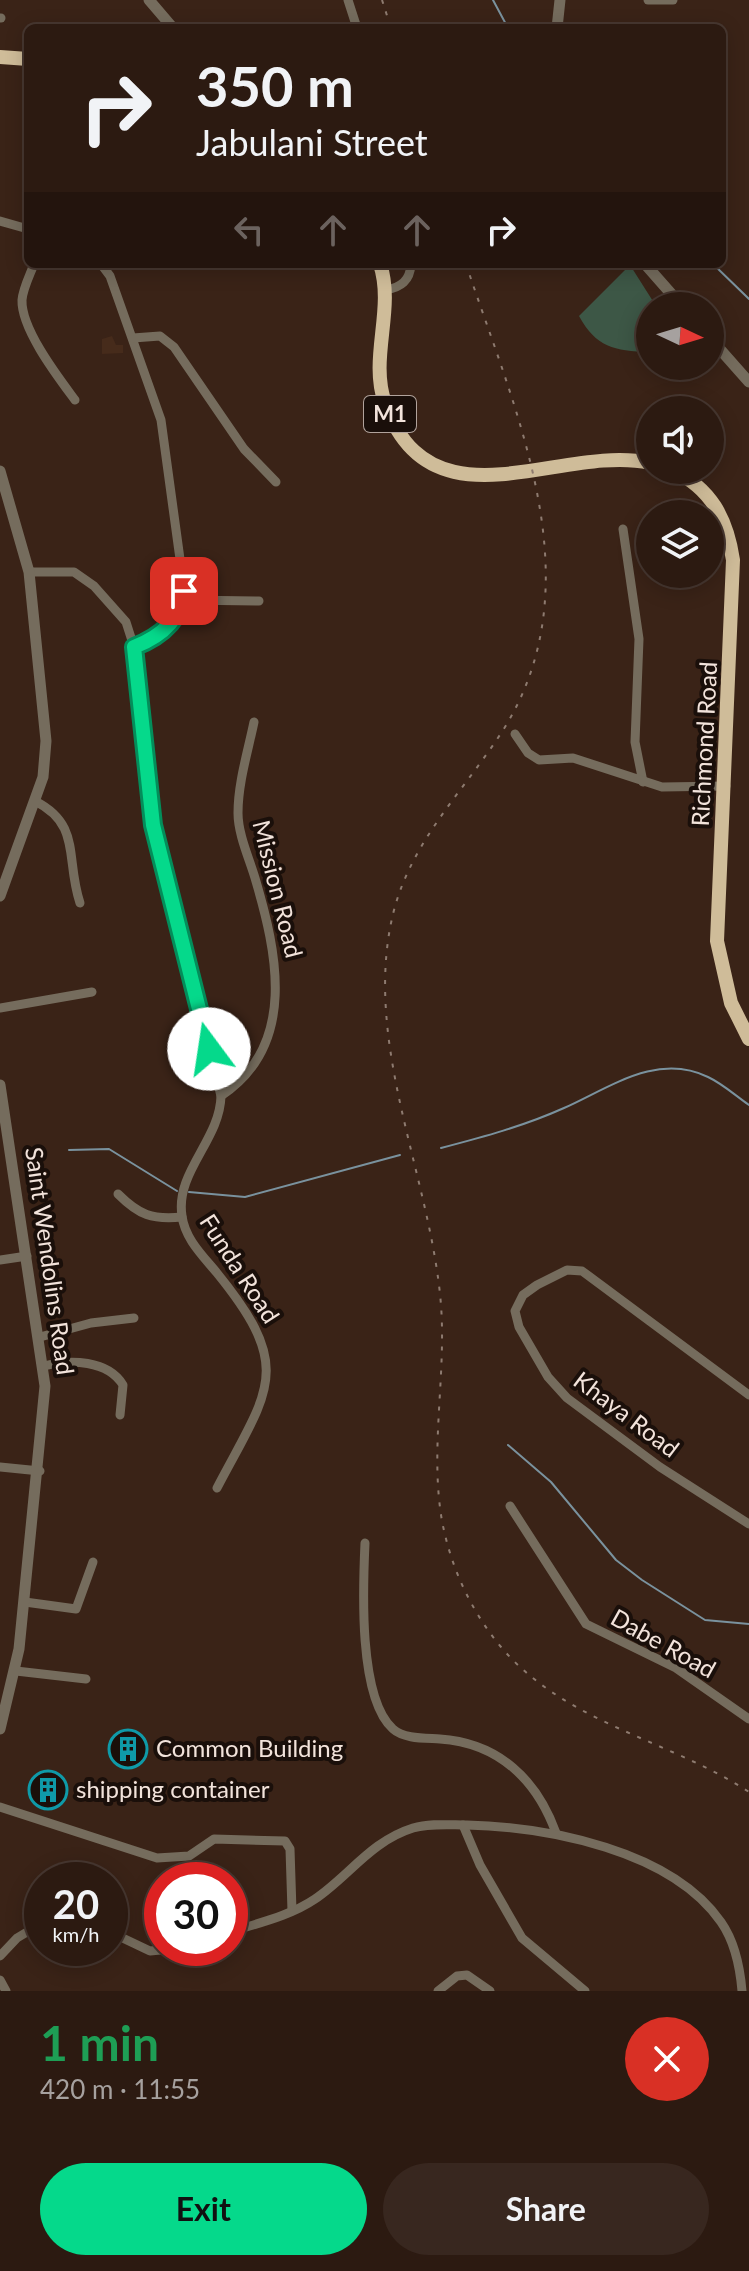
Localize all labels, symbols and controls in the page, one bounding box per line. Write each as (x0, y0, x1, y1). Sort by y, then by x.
text: 350 m (196, 52, 354, 119)
icon: right (64, 56, 168, 160)
text: Jabulani Street (196, 120, 428, 164)
icon: left (227, 208, 271, 252)
icon: ahead (311, 208, 355, 252)
icon: ahead (395, 208, 439, 252)
icon: right (479, 208, 523, 252)
north arrow (636, 292, 724, 380)
map controls (636, 292, 724, 588)
road number: M1 (364, 396, 416, 432)
button: sound (636, 396, 724, 484)
button: layers (636, 500, 724, 588)
pin (150, 557, 218, 625)
icon: arrive (162, 569, 206, 613)
street label: Richmond Road (685, 661, 722, 827)
street label: Mission Road (247, 817, 310, 960)
position arrow (167, 1007, 251, 1091)
street label: Saint Wendolins Road (20, 1145, 81, 1376)
street label: Funda Road (194, 1208, 286, 1328)
street label: Khaya Road (569, 1365, 685, 1463)
street label: Dabe Road (606, 1602, 721, 1683)
building icon: Common Building (107, 1728, 149, 1770)
place label: Common Building (156, 1733, 343, 1762)
building icon: shipping container (27, 1769, 69, 1811)
place label: shipping container (76, 1774, 270, 1803)
speed limit sign: 30 (144, 1862, 248, 1966)
text: 20 (53, 1880, 99, 1928)
text: km/h (53, 1922, 99, 1946)
text: 1 min (40, 2014, 159, 2071)
button: close (625, 2017, 709, 2101)
text: 420 m · 11:55 (40, 2073, 200, 2105)
button: Exit (40, 2163, 367, 2255)
button: Share (383, 2163, 709, 2255)

